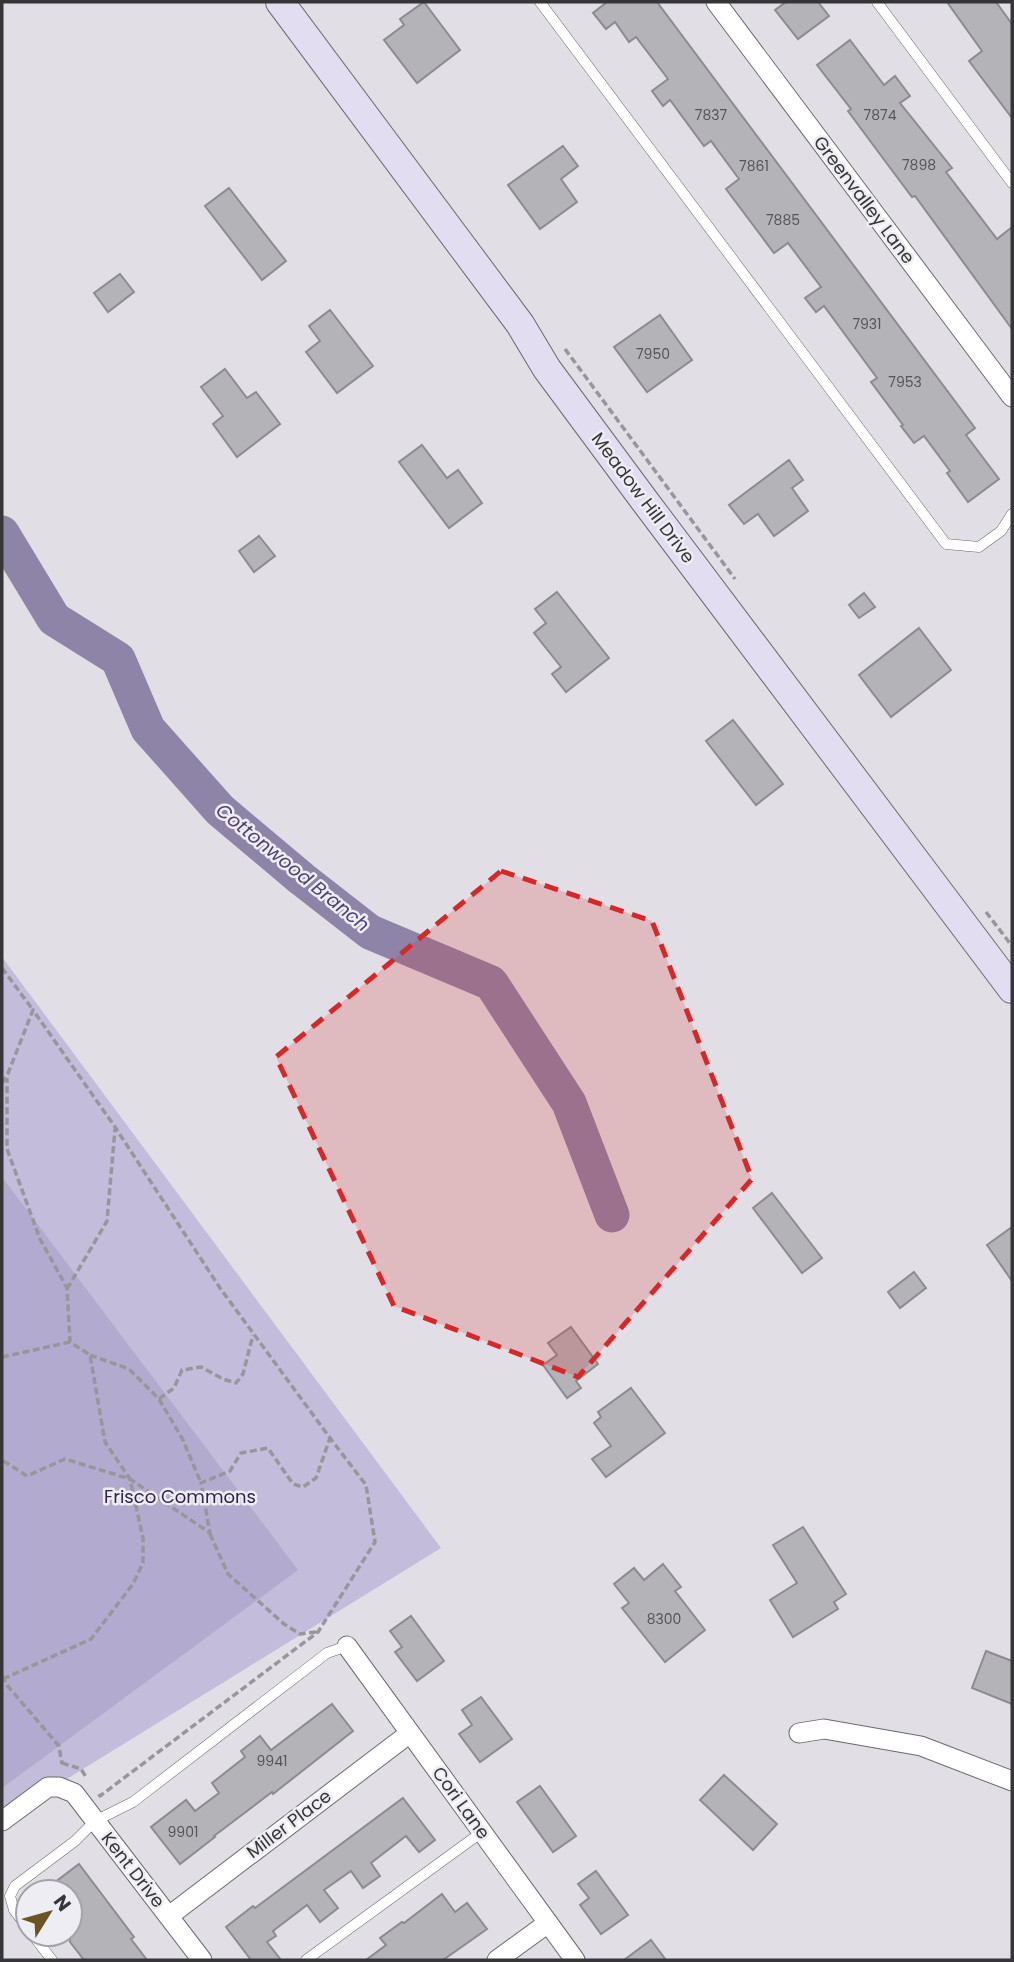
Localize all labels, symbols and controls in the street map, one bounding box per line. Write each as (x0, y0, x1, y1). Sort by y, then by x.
house number: 7837 (695, 105, 728, 125)
house number: 7874 (864, 105, 897, 125)
street label: Greenvalley Lane (808, 131, 921, 269)
house number: 7898 (902, 155, 936, 175)
house number: 7861 (739, 156, 769, 176)
house number: 7885 (766, 210, 800, 230)
house number: 7931 (852, 314, 882, 334)
house number: 7950 (636, 344, 670, 364)
house number: 7953 (888, 372, 922, 392)
street label: Meadow Hill Drive (586, 427, 701, 568)
water label: Cottonwood Branch (210, 797, 375, 938)
park label: Frisco Commons (104, 1484, 256, 1509)
house number: 8300 (647, 1609, 681, 1629)
house number: 9941 (257, 1751, 287, 1771)
street label: Cori Lane (427, 1761, 496, 1844)
street label: Miller Place (241, 1783, 336, 1864)
house number: 9901 (168, 1822, 198, 1842)
street label: Kent Drive (96, 1827, 171, 1913)
north arrow (14, 1878, 84, 1948)
text: N (47, 1889, 77, 1917)

